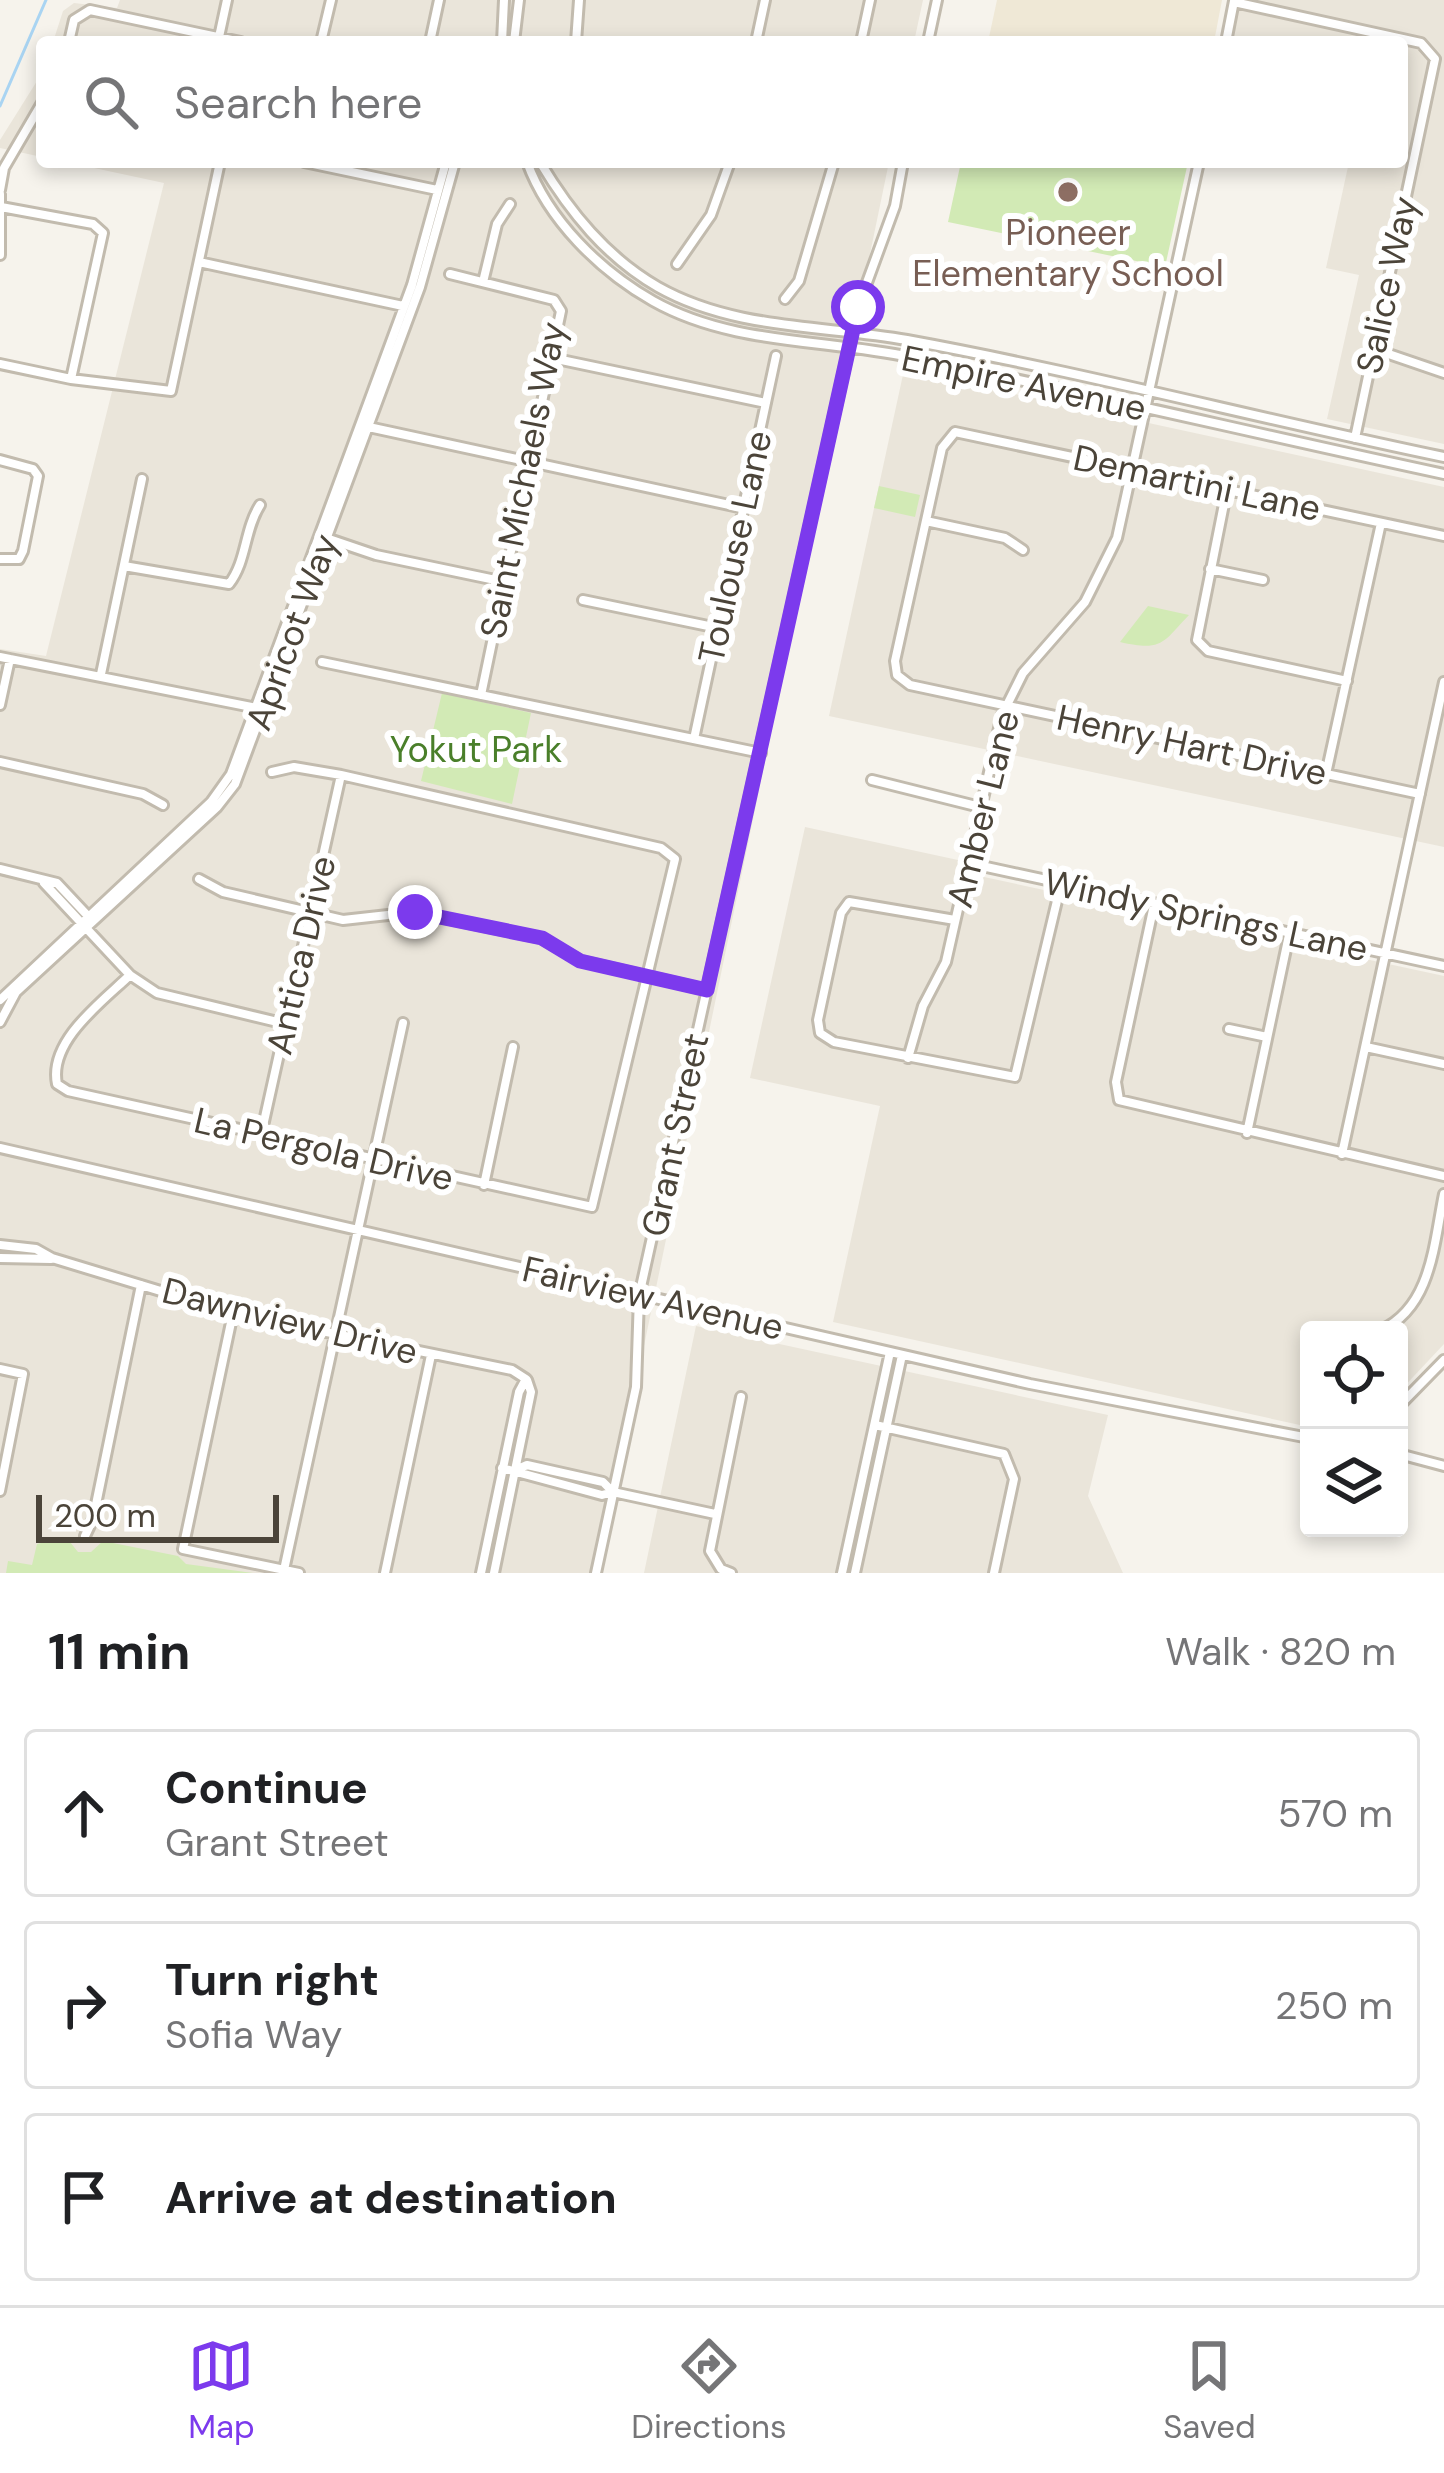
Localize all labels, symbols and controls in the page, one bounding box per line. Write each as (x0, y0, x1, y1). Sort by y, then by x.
search box (36, 36, 1408, 168)
icon: search (78, 69, 144, 135)
text: Search here (174, 73, 422, 132)
marker: Pioneer Elementary School (1055, 179, 1081, 205)
street label: Salice Way (1345, 192, 1429, 378)
place label: Pioneer Elementary School (912, 209, 1224, 297)
route start (831, 280, 885, 334)
street label: Saint Michaels Way (469, 318, 577, 642)
street label: Empire Avenue (898, 334, 1150, 432)
street label: Toulouse Lane (687, 426, 783, 668)
street label: Demartini Lane (1069, 434, 1325, 532)
street label: Apricot Way (235, 527, 349, 737)
street label: Henry Hart Drive (1053, 693, 1331, 797)
street label: Amber Lane (936, 706, 1030, 912)
park label: Yokut Park (390, 726, 562, 773)
street label: Antica Drive (255, 851, 347, 1059)
street label: Windy Springs Lane (1040, 858, 1372, 972)
route end (388, 885, 442, 939)
street label: Grant Street (631, 1029, 719, 1241)
street label: La Pergola Drive (190, 1096, 458, 1202)
street label: Fairview Avenue (518, 1245, 788, 1351)
street label: Dawnview Drive (157, 1267, 423, 1375)
map controls (1300, 1321, 1408, 1537)
button: locate (1300, 1321, 1408, 1429)
button: layers (1300, 1429, 1408, 1537)
scale bar (36, 1489, 279, 1542)
text: 200 m (54, 1494, 156, 1537)
text: 11 min (48, 1618, 191, 1685)
text: Walk · 820 m (1165, 1626, 1396, 1677)
text: Continue (165, 1758, 368, 1817)
icon: ahead (51, 1780, 117, 1846)
text: 570 m (1278, 1788, 1393, 1839)
text: Grant Street (165, 1817, 389, 1868)
text: Turn right (165, 1950, 379, 2009)
icon: right (51, 1972, 117, 2038)
text: 250 m (1275, 1980, 1393, 2031)
text: Sofia Way (165, 2009, 342, 2060)
icon: arrive (51, 2164, 117, 2230)
text: Arrive at destination (165, 2168, 617, 2227)
tab: Map (188, 2333, 255, 2448)
tab: Directions (631, 2333, 787, 2448)
tab: Saved (1163, 2333, 1256, 2448)

